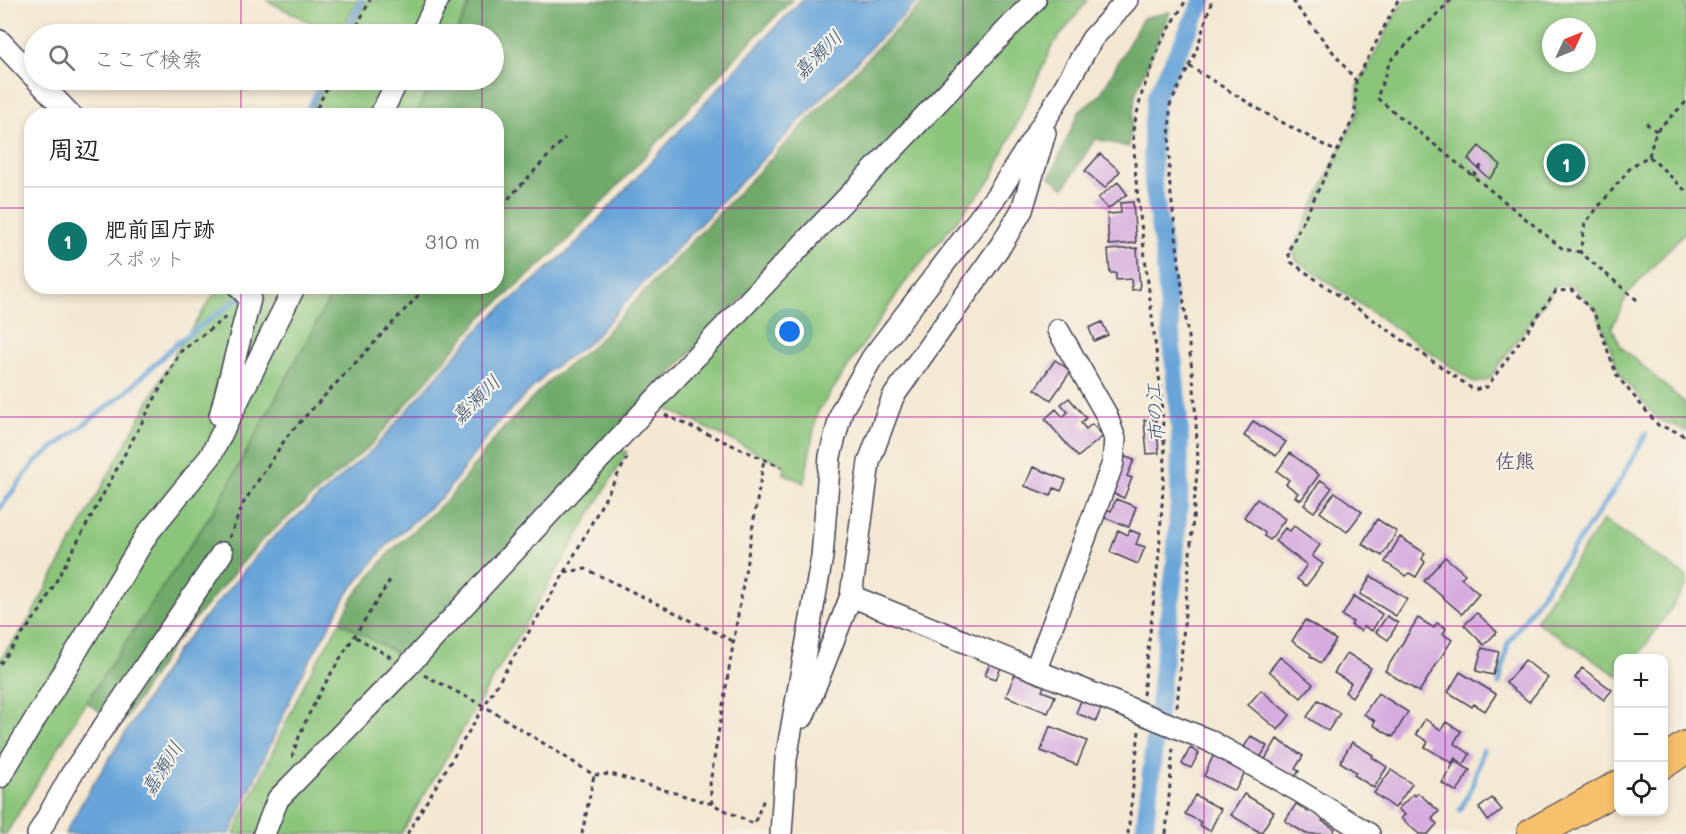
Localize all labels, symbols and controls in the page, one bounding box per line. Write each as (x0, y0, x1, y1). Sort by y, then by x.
north arrow (1542, 18, 1596, 72)
search box (24, 24, 504, 90)
water label: 嘉瀬川 (787, 24, 847, 84)
icon: search (45, 41, 78, 74)
text: ここで検索 (93, 44, 203, 73)
text: 周辺 (48, 132, 100, 166)
pin: 1 (1546, 140, 1586, 186)
text: 肥前国庁跡 (105, 214, 215, 243)
text: 1 (63, 228, 72, 254)
text: 310 m (425, 228, 480, 254)
text: スポット (105, 245, 185, 271)
your location (775, 317, 804, 346)
water label: 嘉瀬川 (445, 369, 505, 429)
water label: 市の江 (1139, 381, 1169, 444)
district label: 佐熊 (1495, 447, 1535, 473)
map controls (1614, 654, 1668, 816)
button: + (1614, 654, 1668, 708)
button: − (1614, 708, 1668, 762)
water label: 嘉瀬川 (134, 736, 188, 800)
button: locate (1614, 762, 1668, 816)

